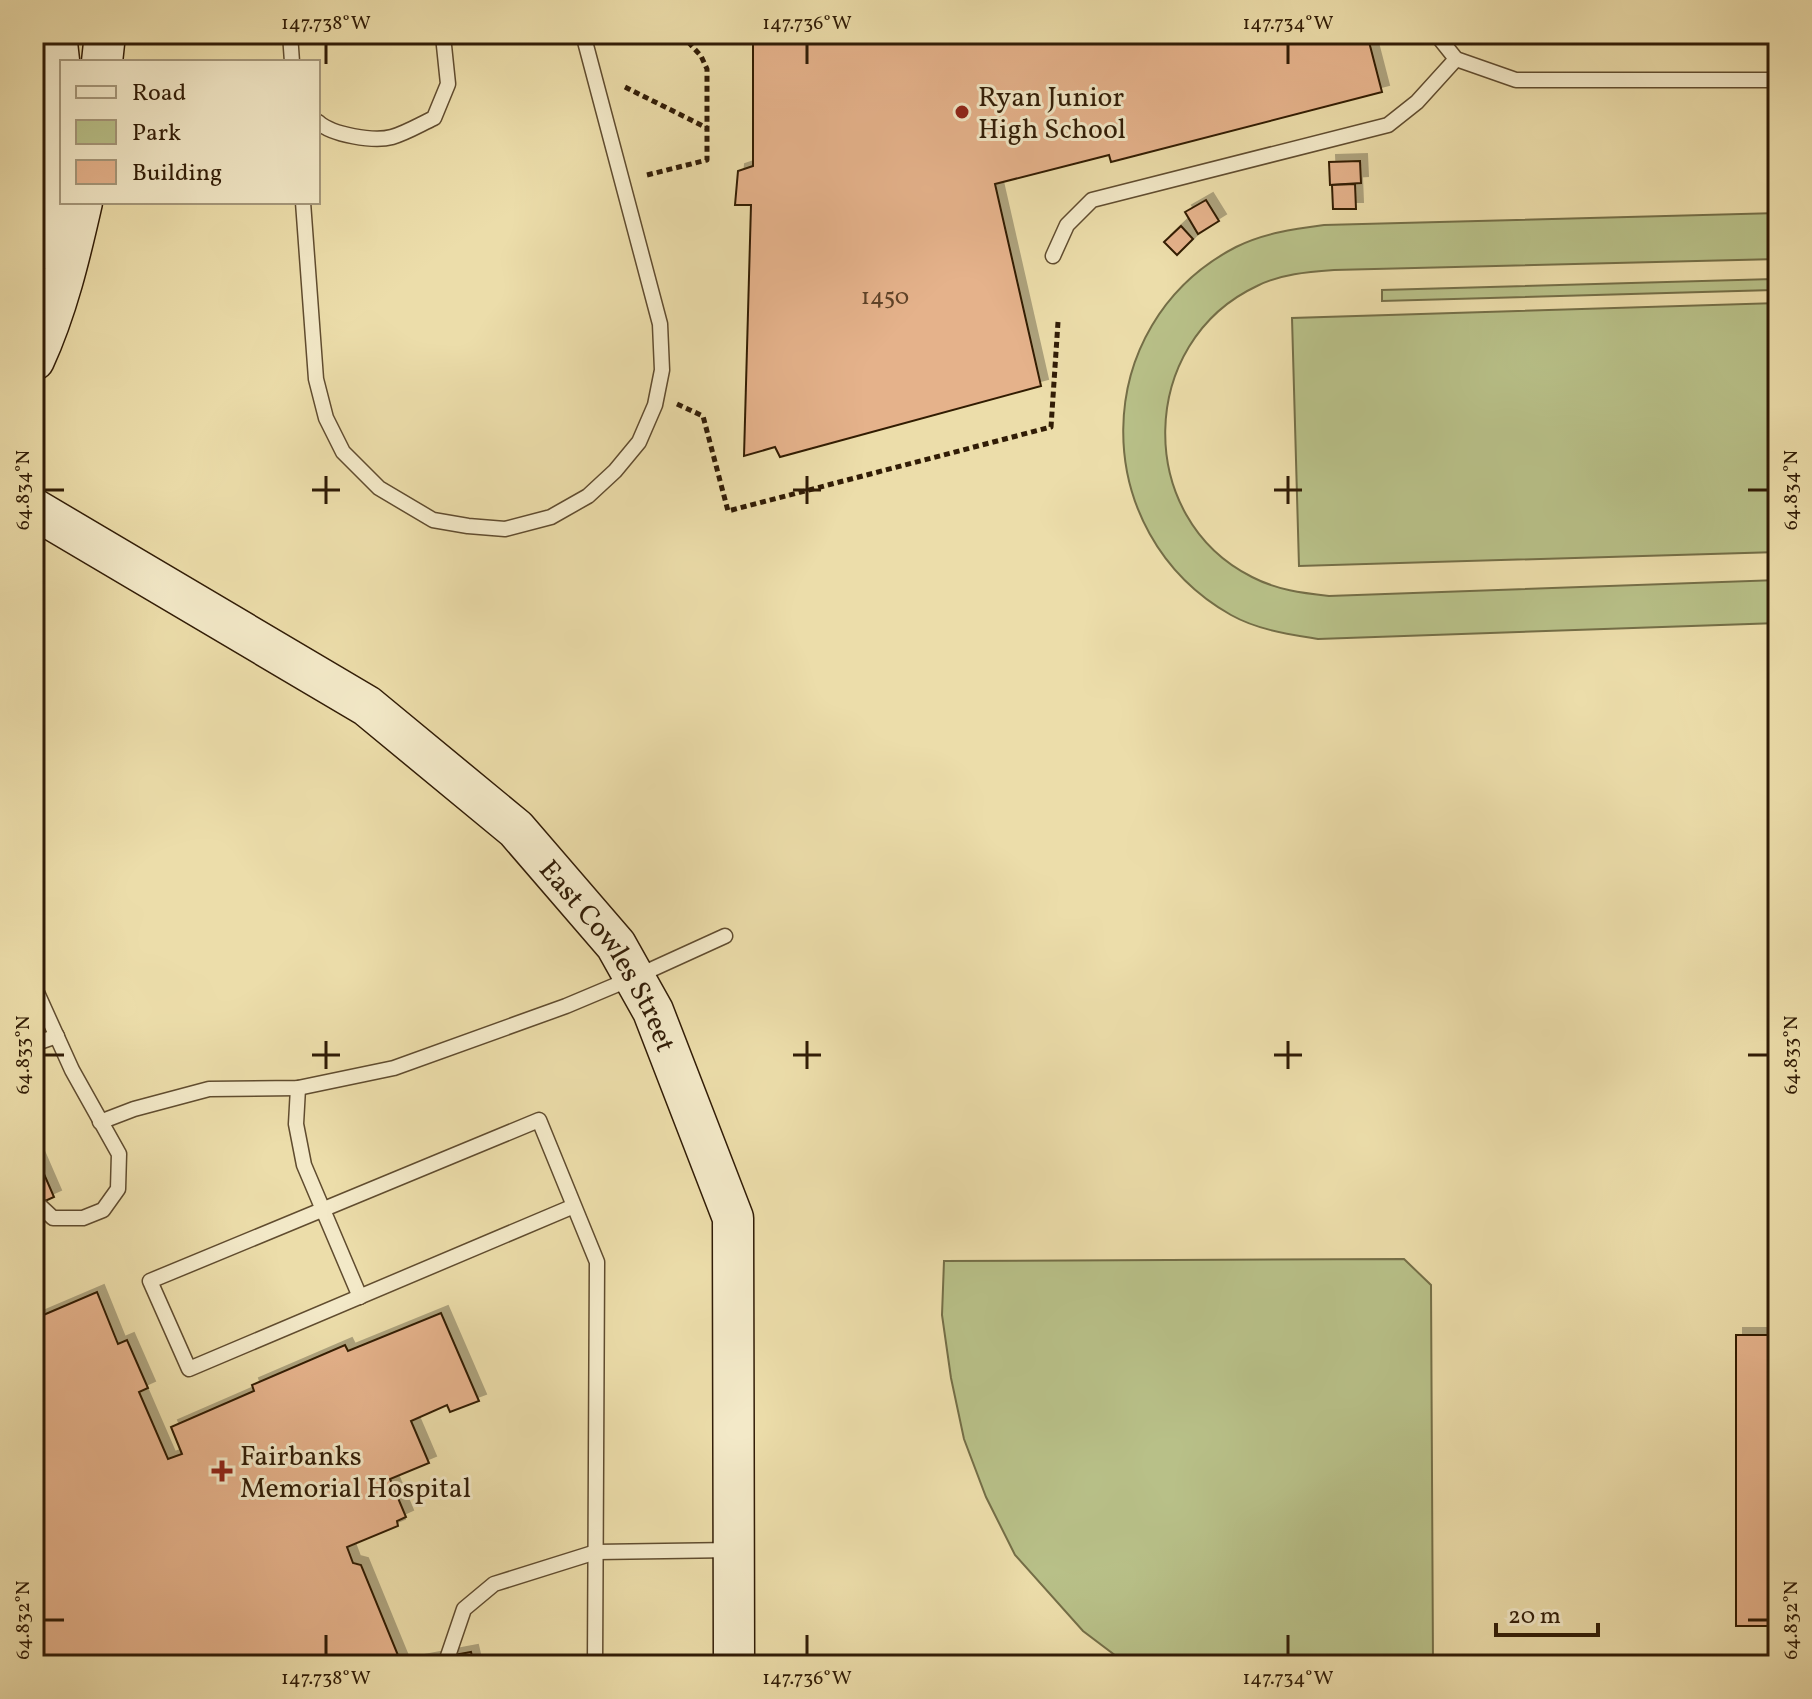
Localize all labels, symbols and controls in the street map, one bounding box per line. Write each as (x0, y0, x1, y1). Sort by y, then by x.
text: 147.738°W (281, 10, 371, 38)
text: 147.736°W (762, 10, 852, 38)
text: 147.734°W (1243, 10, 1333, 38)
legend (60, 60, 320, 204)
text: Road (132, 77, 186, 111)
place label: Ryan Junior High School (978, 79, 1126, 150)
marker: Ryan Junior High School (953, 103, 971, 121)
text: Park (132, 117, 181, 151)
text: Building (132, 157, 222, 191)
house number: 1450 (861, 281, 909, 315)
text: 64.834°N (10, 450, 38, 530)
text: 64.834°N (1778, 450, 1806, 530)
street label: East Cowles Street (529, 852, 684, 1058)
text: 64.833°N (10, 1015, 38, 1095)
text: 64.833°N (1778, 1015, 1806, 1095)
place label: Fairbanks Memorial Hospital (240, 1438, 471, 1509)
marker: Fairbanks Memorial Hospital (211, 1460, 233, 1482)
text: 64.832°N (10, 1580, 38, 1660)
text: 64.832°N (1778, 1580, 1806, 1660)
scale bar (1496, 1587, 1598, 1637)
text: 20 m (1508, 1600, 1561, 1634)
text: 147.738°W (281, 1665, 371, 1693)
text: 147.736°W (762, 1665, 852, 1693)
text: 147.734°W (1243, 1665, 1333, 1693)

